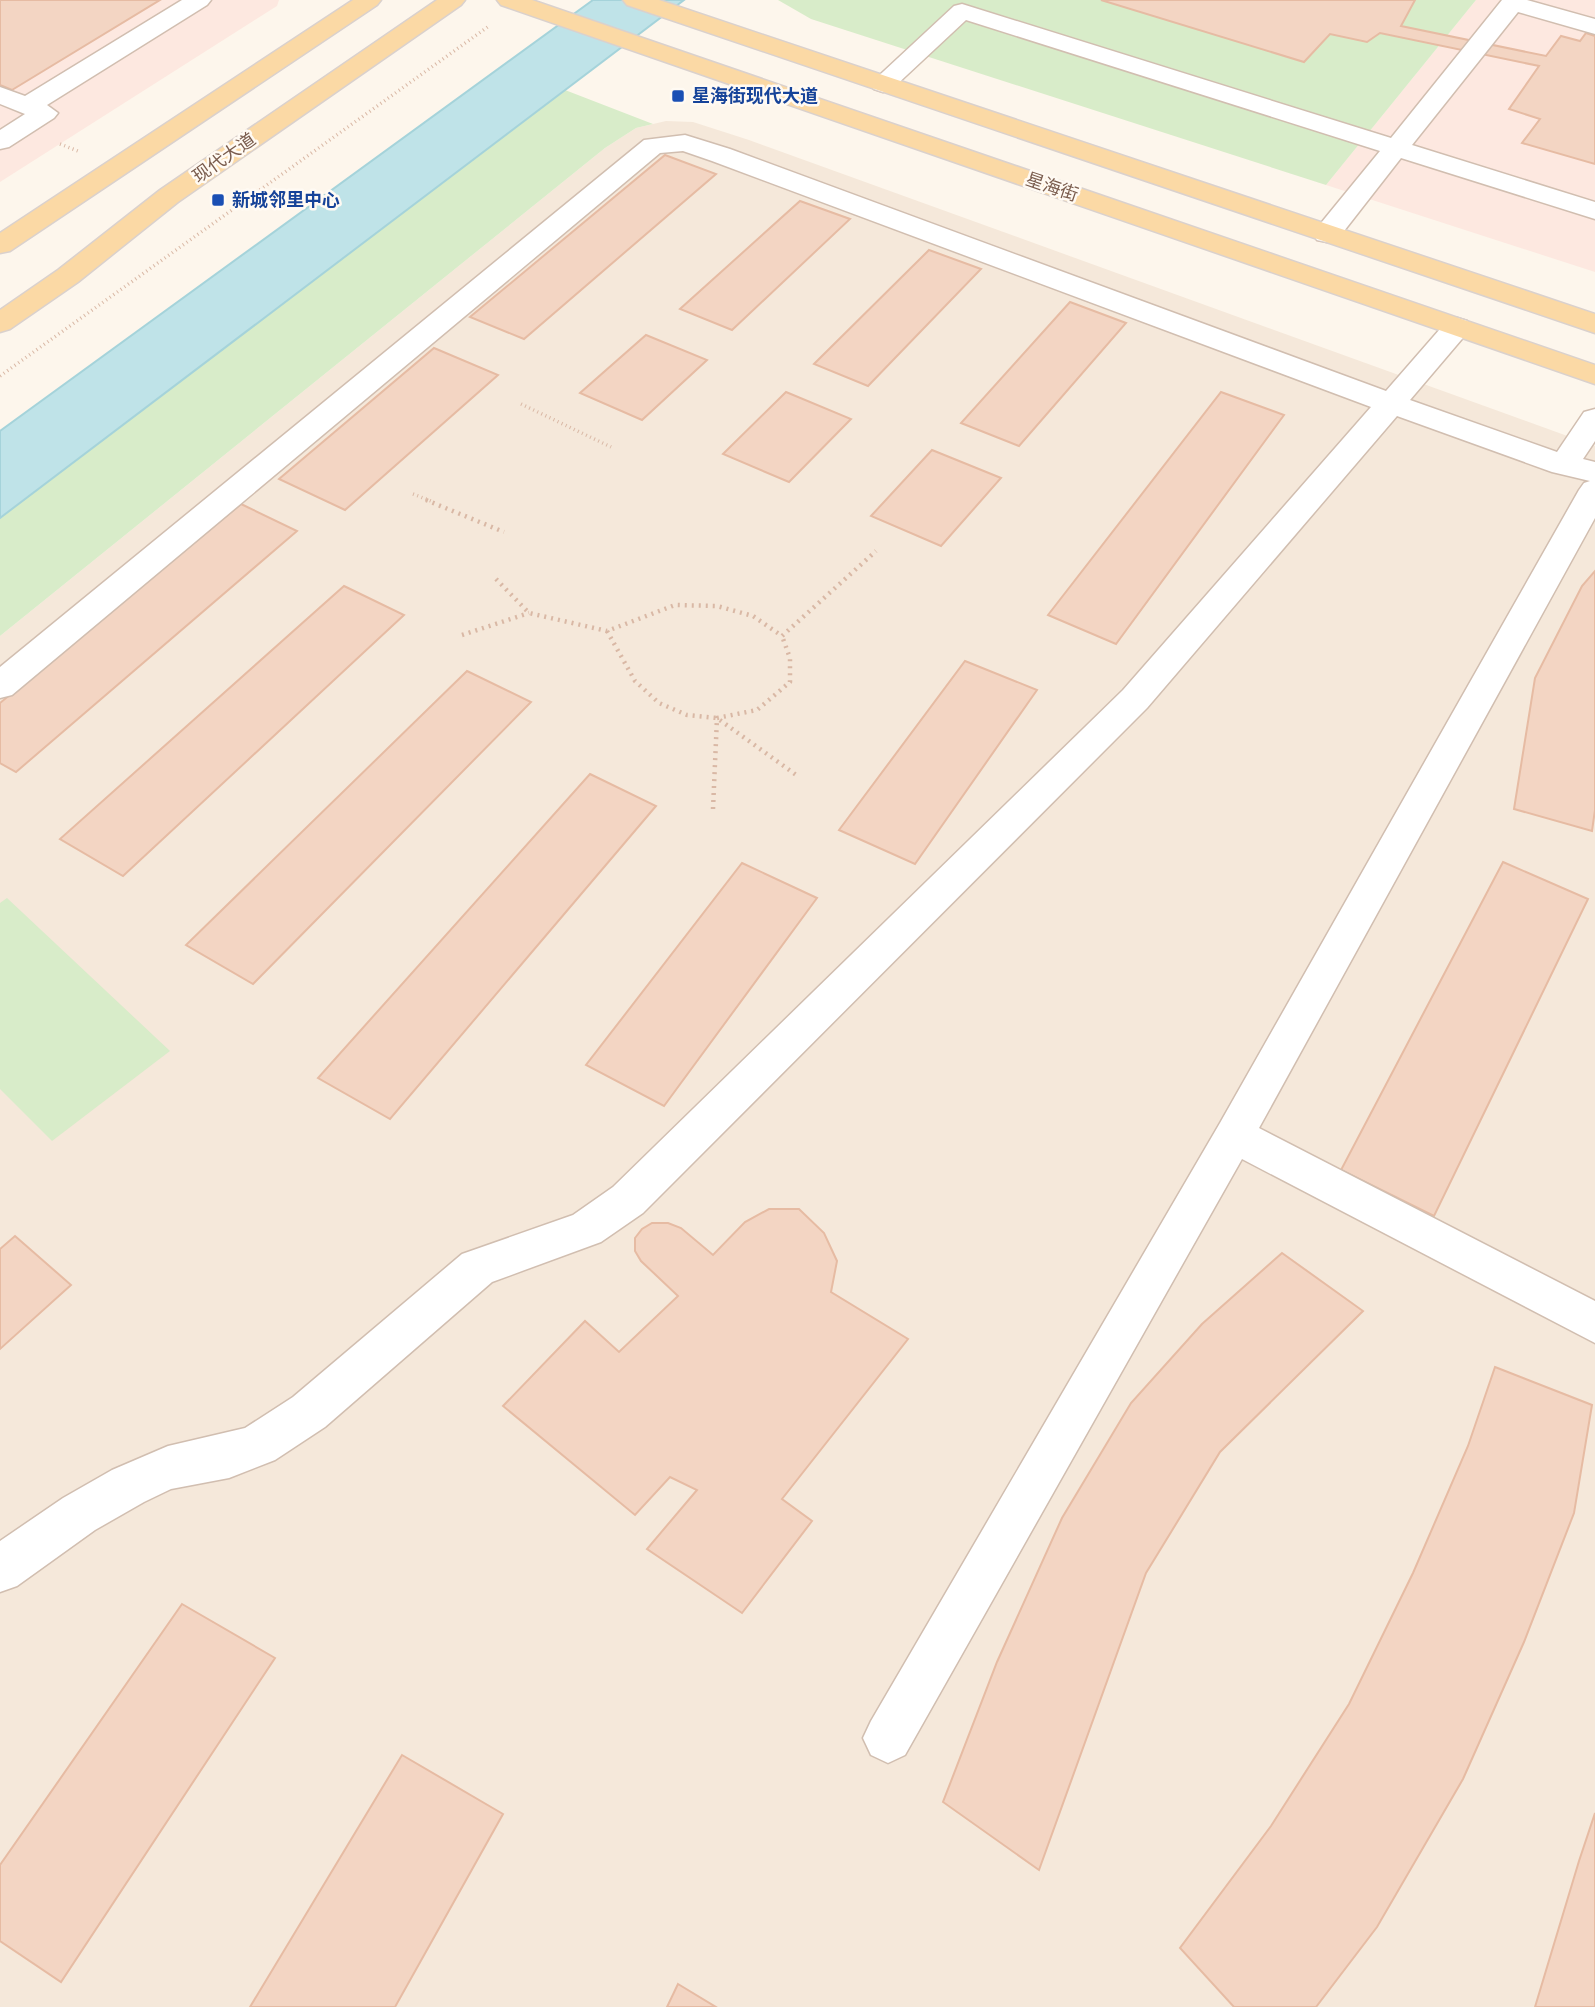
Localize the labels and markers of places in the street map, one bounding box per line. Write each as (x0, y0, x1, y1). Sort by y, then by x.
place label: 星海街现代大道 (692, 86, 818, 107)
marker: 星海街现代大道 (670, 88, 686, 104)
place label: 新城邻里中心 (232, 190, 340, 211)
marker: 新城邻里中心 (210, 192, 226, 208)

